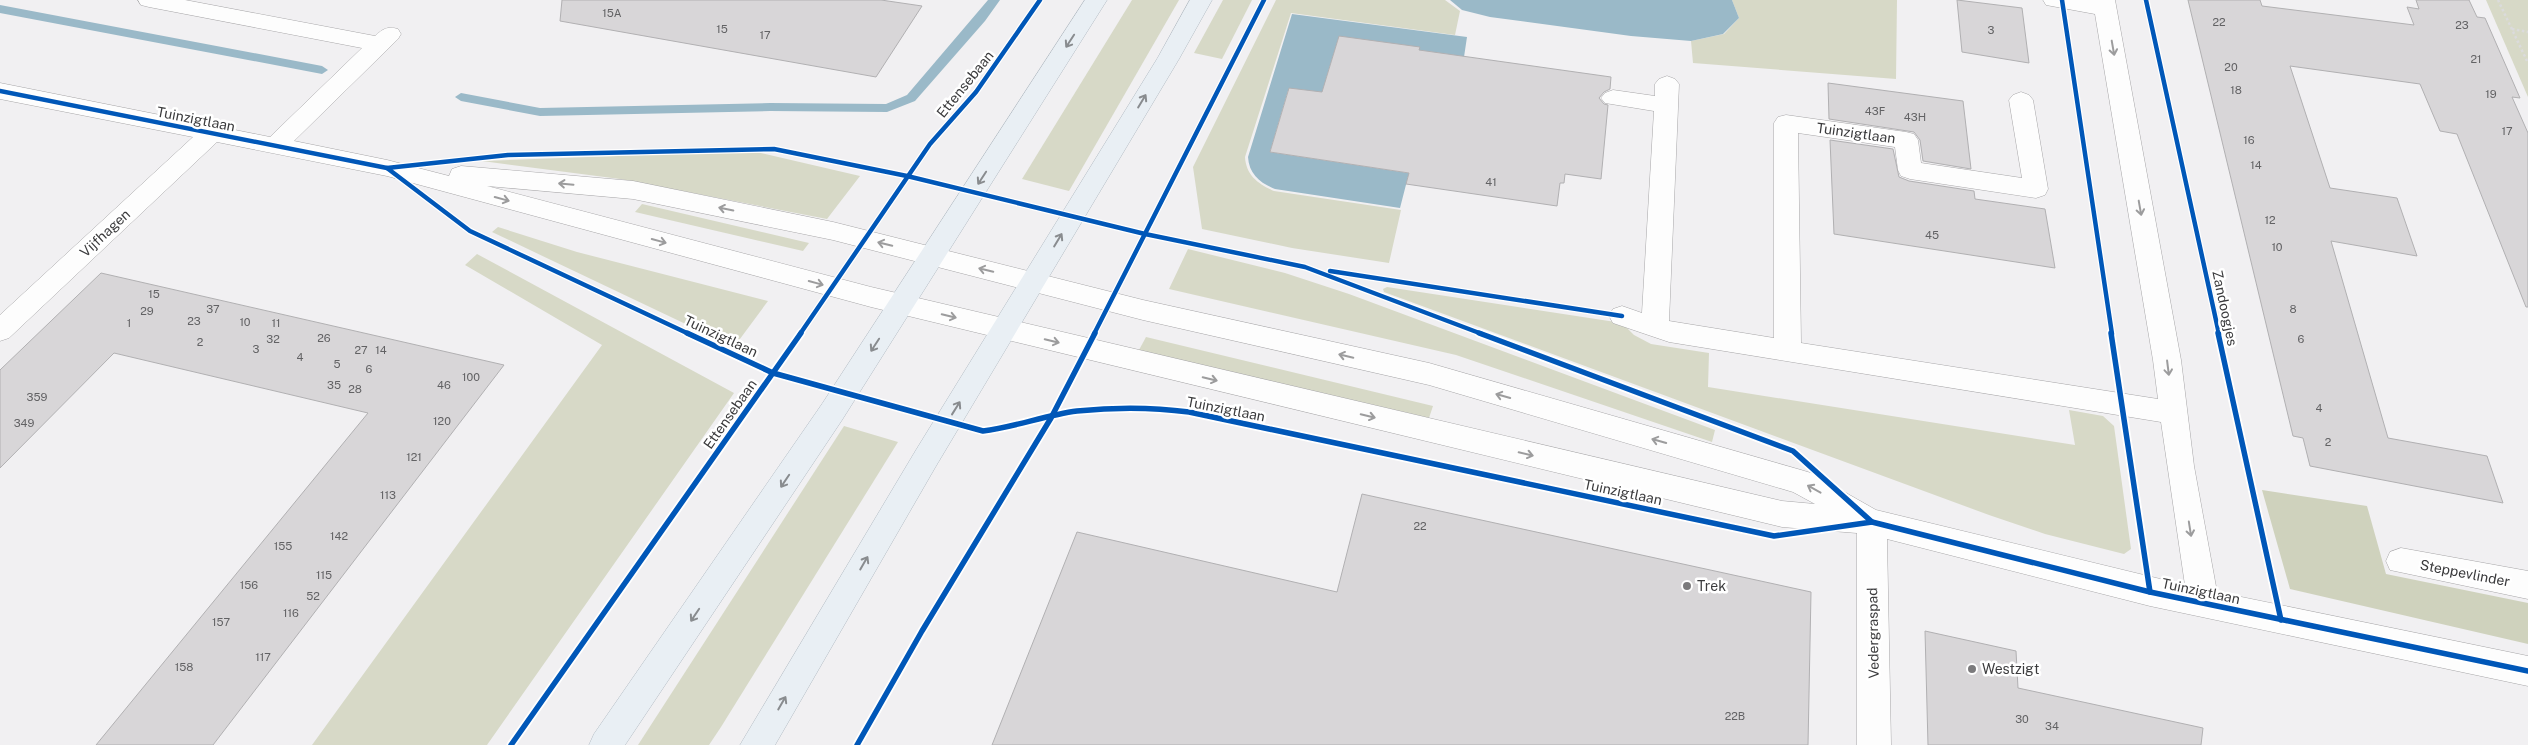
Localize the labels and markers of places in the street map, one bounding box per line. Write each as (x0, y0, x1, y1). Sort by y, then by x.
place label: Trek (1697, 578, 1726, 594)
marker: Trek (1681, 580, 1693, 592)
place label: Westzigt (1982, 661, 2039, 677)
marker: Westzigt (1966, 663, 1978, 675)

